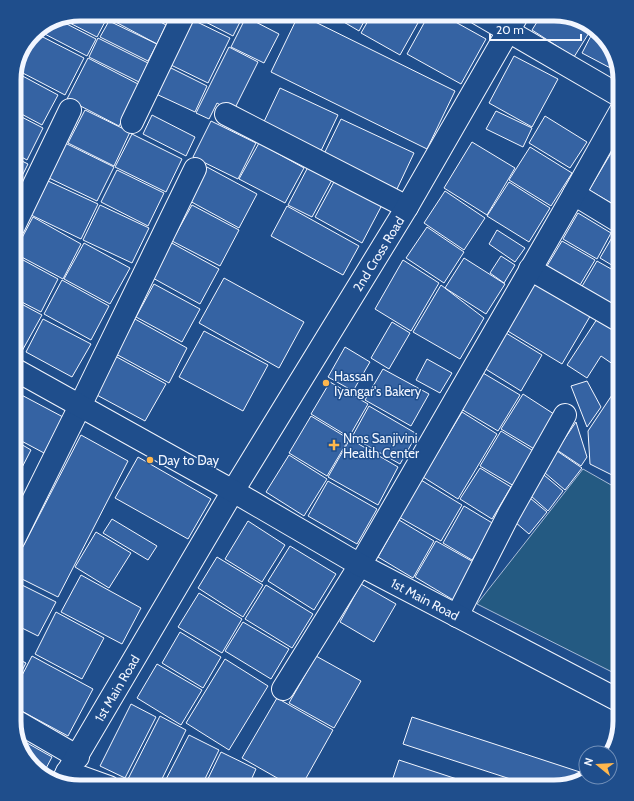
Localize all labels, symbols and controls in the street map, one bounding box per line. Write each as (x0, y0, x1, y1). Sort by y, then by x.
scale bar (490, 16, 581, 42)
text: 20 m (496, 22, 524, 37)
street label: 2nd Cross Road (349, 213, 407, 294)
place label: Hassan Iyangar's Bakery (334, 368, 422, 399)
marker: Hassan Iyangar's Bakery (321, 378, 331, 388)
place label: Nms Sanjivini Health Center (343, 430, 420, 461)
marker: Nms Sanjivini Health Center (328, 439, 340, 451)
place label: Day to Day (158, 452, 220, 468)
marker: Day to Day (145, 455, 155, 465)
street label: 1st Main Road (388, 575, 462, 623)
street label: 1st Main Road (91, 652, 143, 725)
north arrow (578, 745, 618, 785)
text: N (581, 756, 596, 768)

